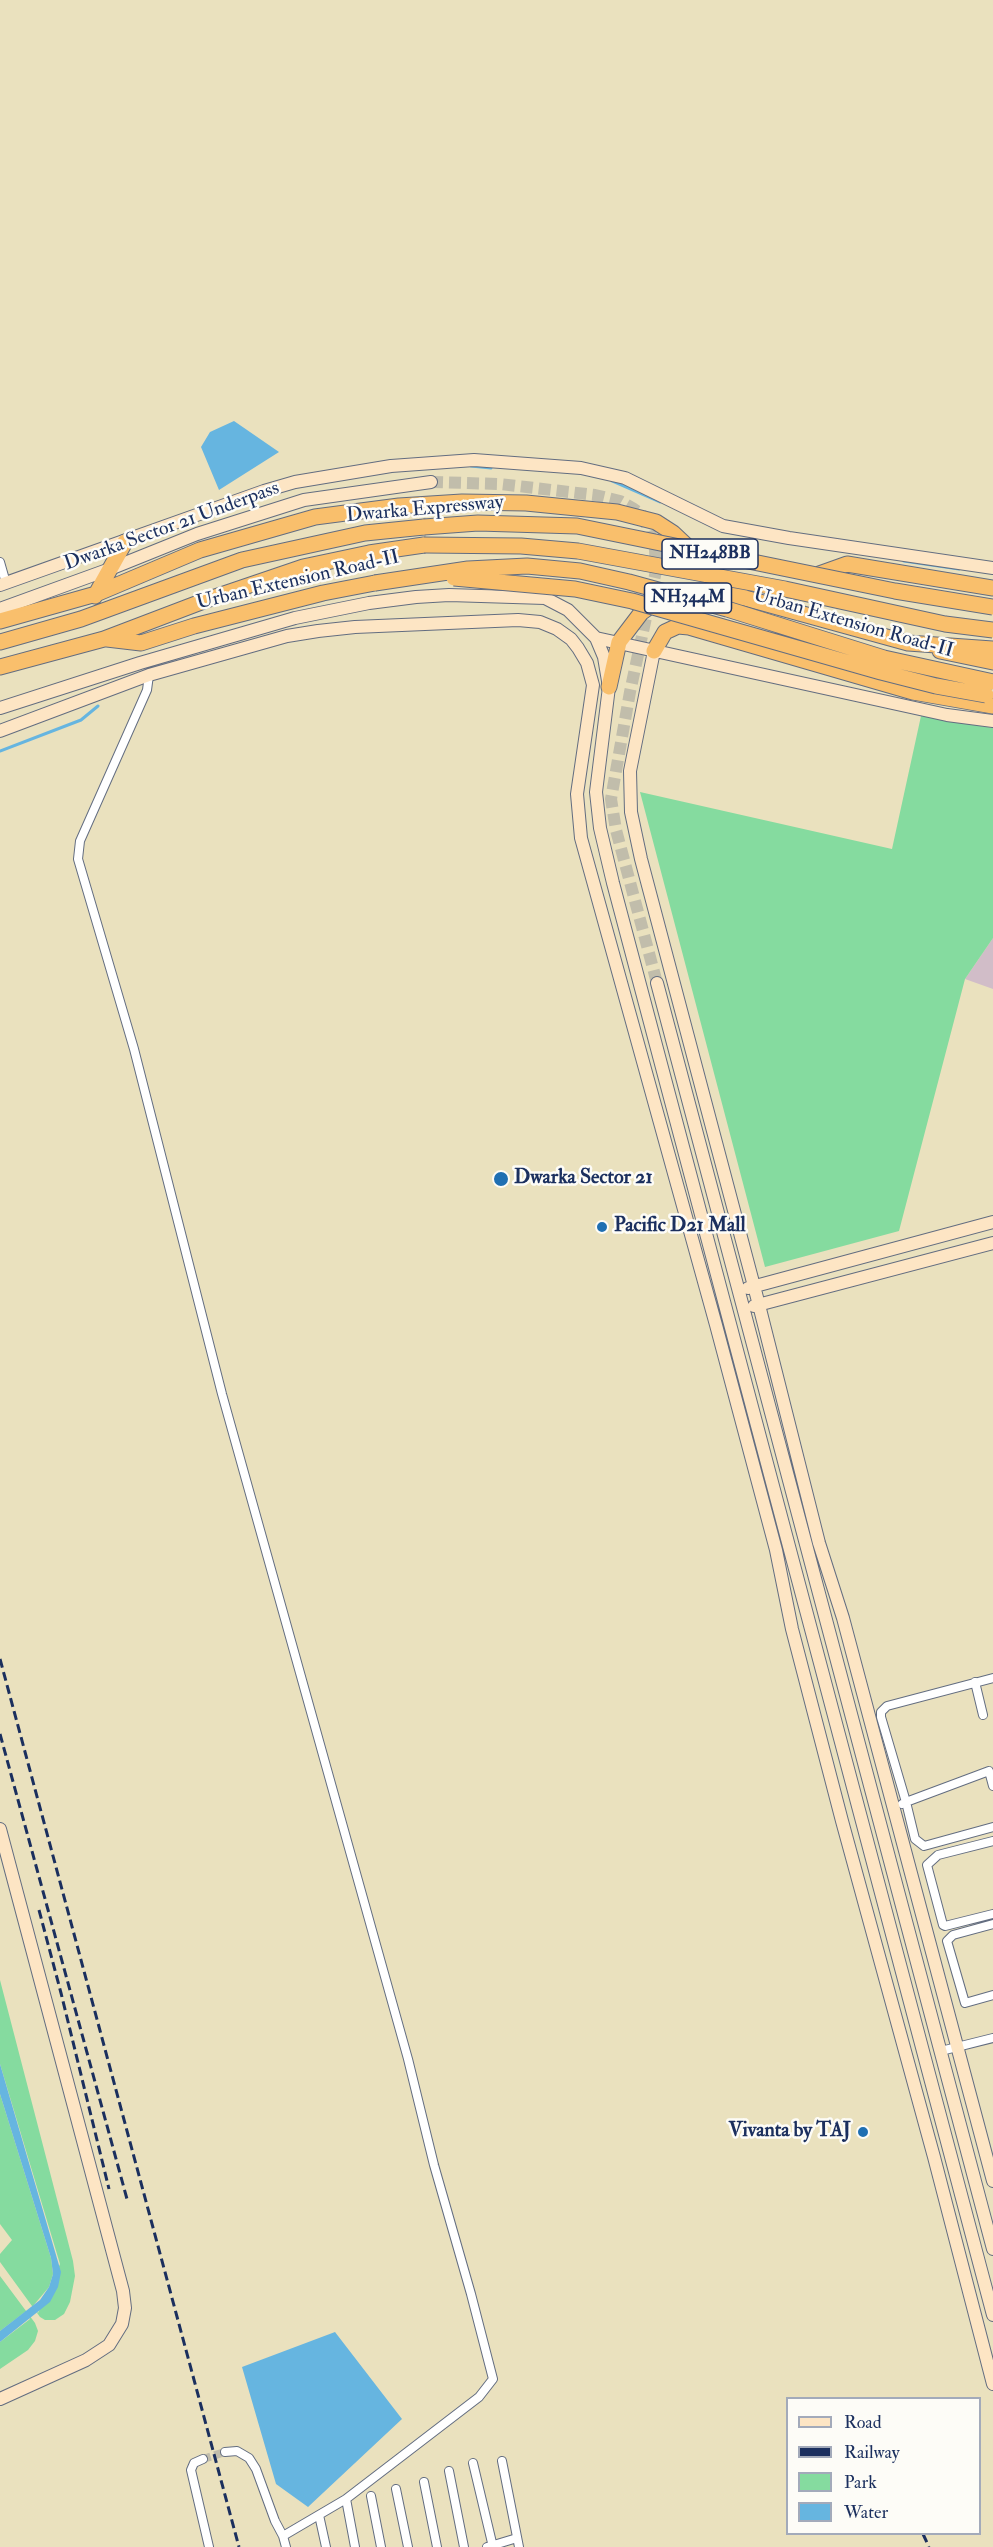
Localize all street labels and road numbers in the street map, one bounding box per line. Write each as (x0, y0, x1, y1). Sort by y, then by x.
street label: Dwarka Sector 21 Underpass (61, 477, 283, 577)
street label: Dwarka Expressway (345, 491, 505, 529)
road number: NH248BB (662, 539, 758, 569)
street label: Urban Extension Road-II (194, 546, 402, 616)
road number: NH344M (644, 583, 732, 613)
street label: Urban Extension Road-II (750, 584, 956, 664)

